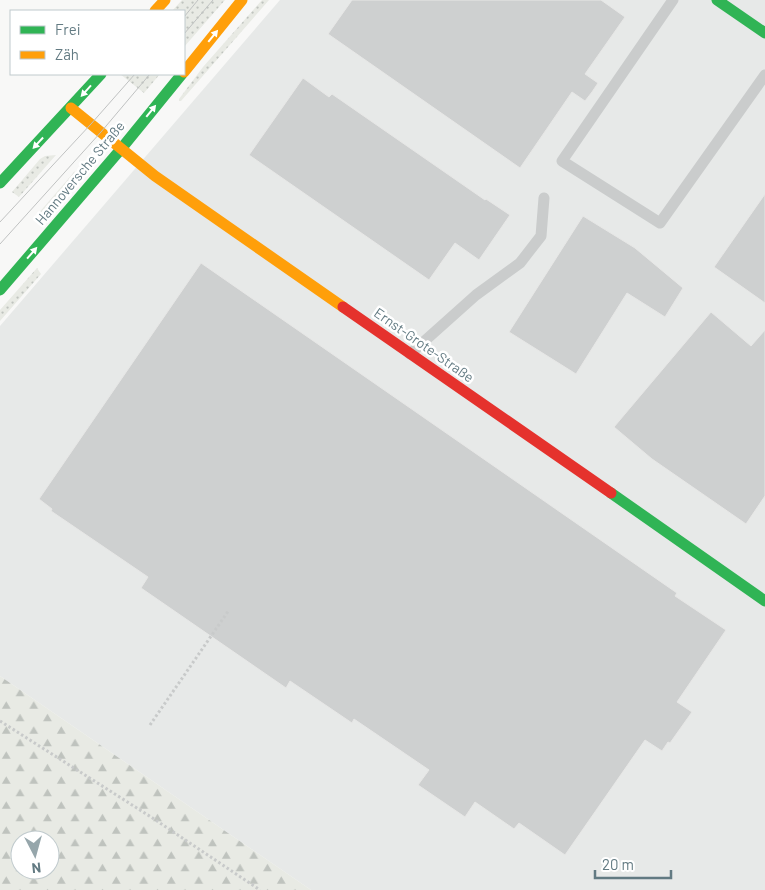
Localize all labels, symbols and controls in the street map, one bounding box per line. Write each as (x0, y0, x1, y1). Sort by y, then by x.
legend (10, 10, 185, 75)
text: Frei (55, 20, 81, 38)
one-way arrow (207, 30, 218, 42)
text: Zäh (55, 45, 79, 63)
one-way arrow (80, 84, 91, 97)
one-way arrow (146, 105, 157, 118)
street label: Hannoversche Straße (31, 117, 128, 228)
one-way arrow (32, 137, 44, 149)
one-way arrow (26, 248, 38, 260)
street label: Ernst-Grote-Straße (371, 304, 477, 385)
north arrow (10, 830, 60, 880)
scale bar (595, 848, 671, 880)
text: 20 m (602, 855, 634, 873)
text: N (31, 859, 42, 877)

